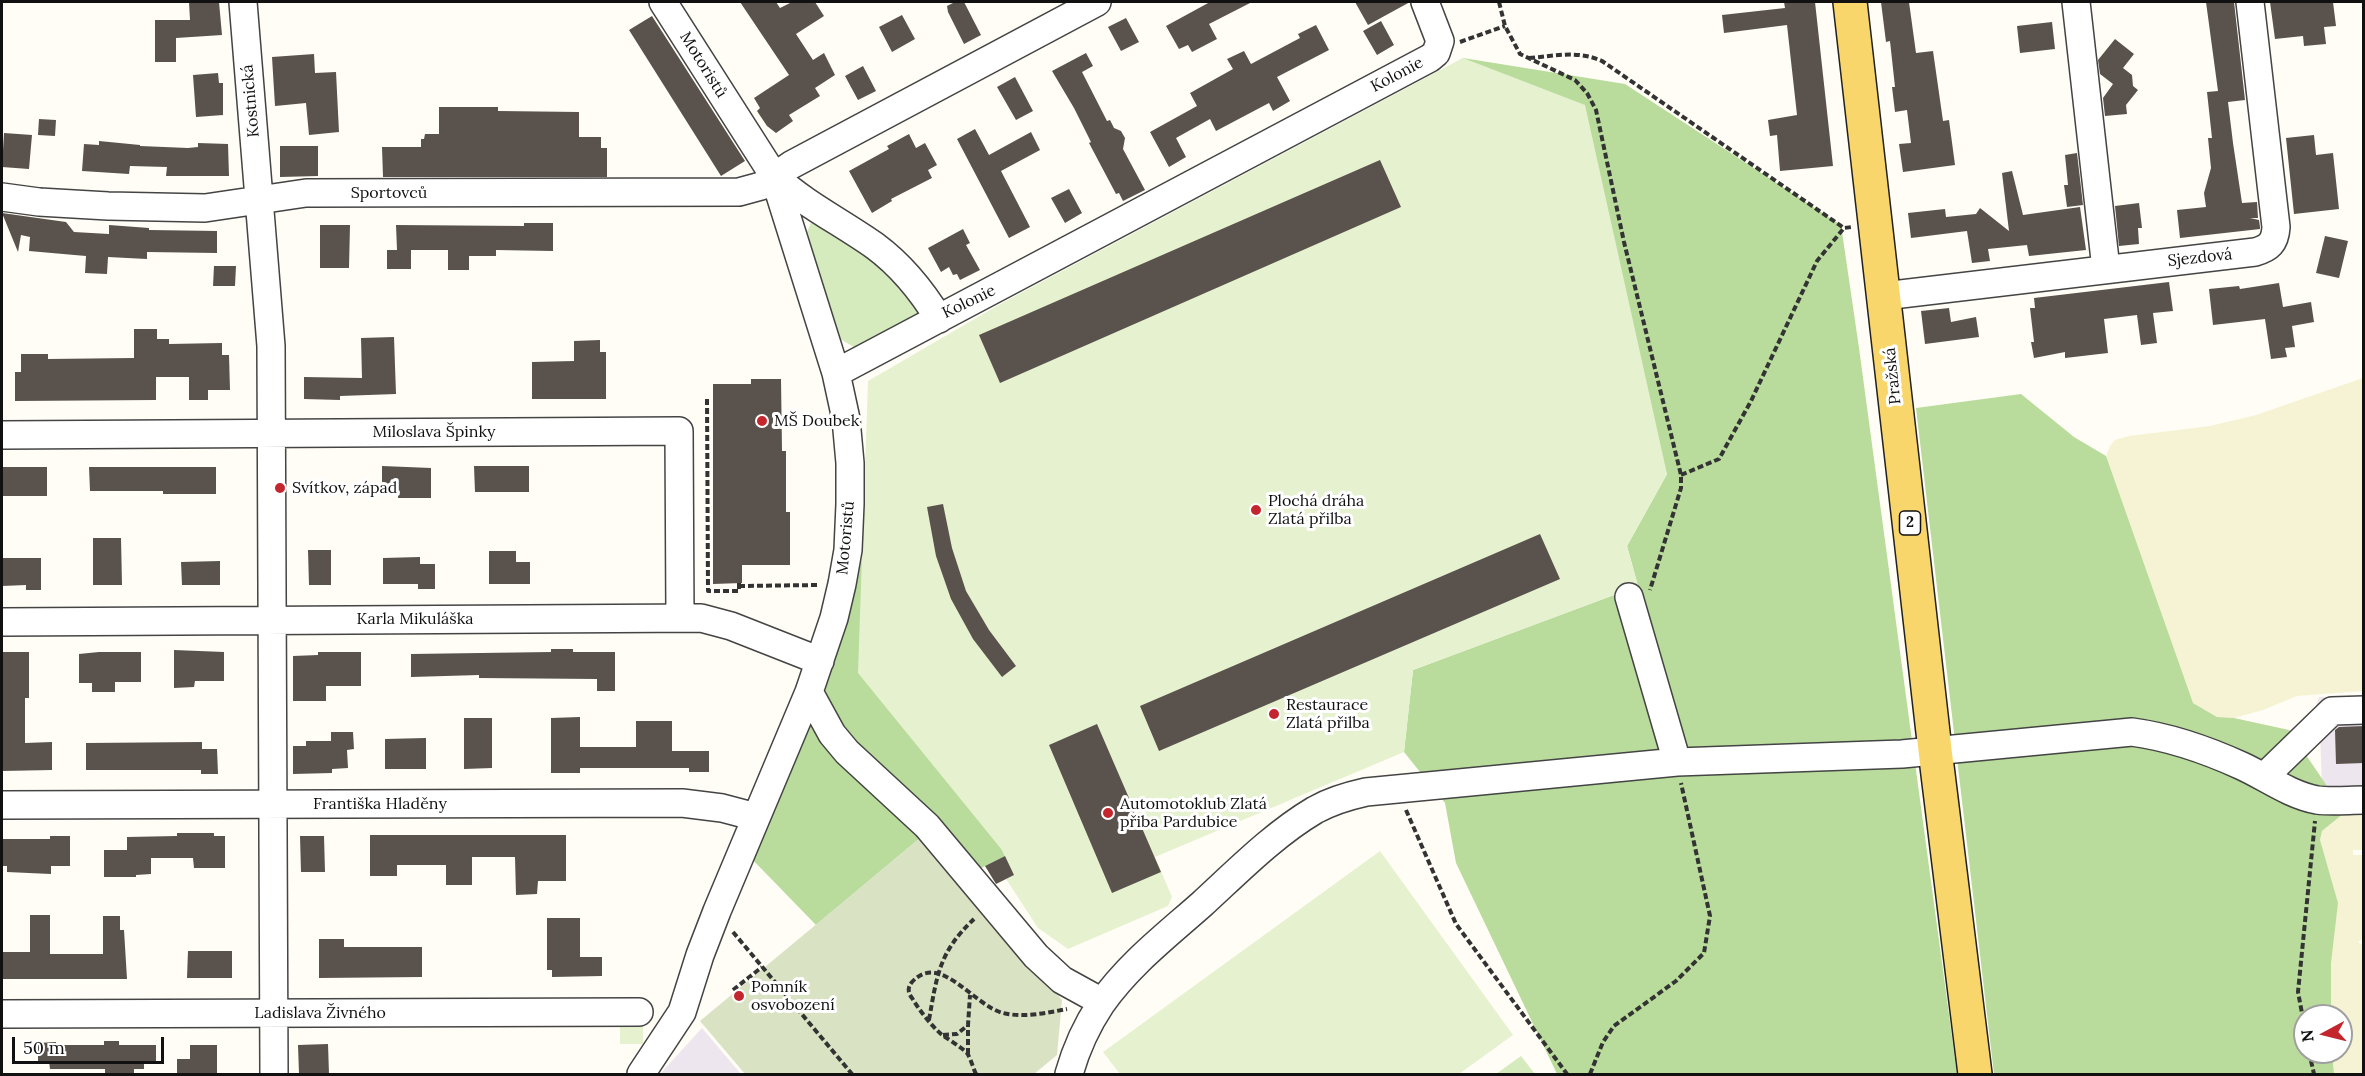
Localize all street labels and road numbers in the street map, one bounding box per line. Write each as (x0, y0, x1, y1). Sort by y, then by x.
street label: Motoristů (675, 29, 731, 101)
street label: Kolonie (1367, 53, 1427, 97)
street label: Kostnická (238, 64, 264, 138)
street label: Sportovců (351, 183, 427, 203)
street label: Sjezdová (2167, 245, 2233, 271)
street label: Kolonie (939, 281, 999, 323)
street label: Pražská (1880, 347, 1906, 405)
street label: Miloslava Špinky (373, 422, 495, 442)
street label: Motoristů (833, 500, 859, 576)
road number: 2 (1900, 511, 1920, 535)
street label: Karla Mikuláška (356, 609, 474, 629)
street label: Františka Hladěny (313, 794, 447, 814)
street label: Ladislava Živného (254, 1003, 386, 1023)

